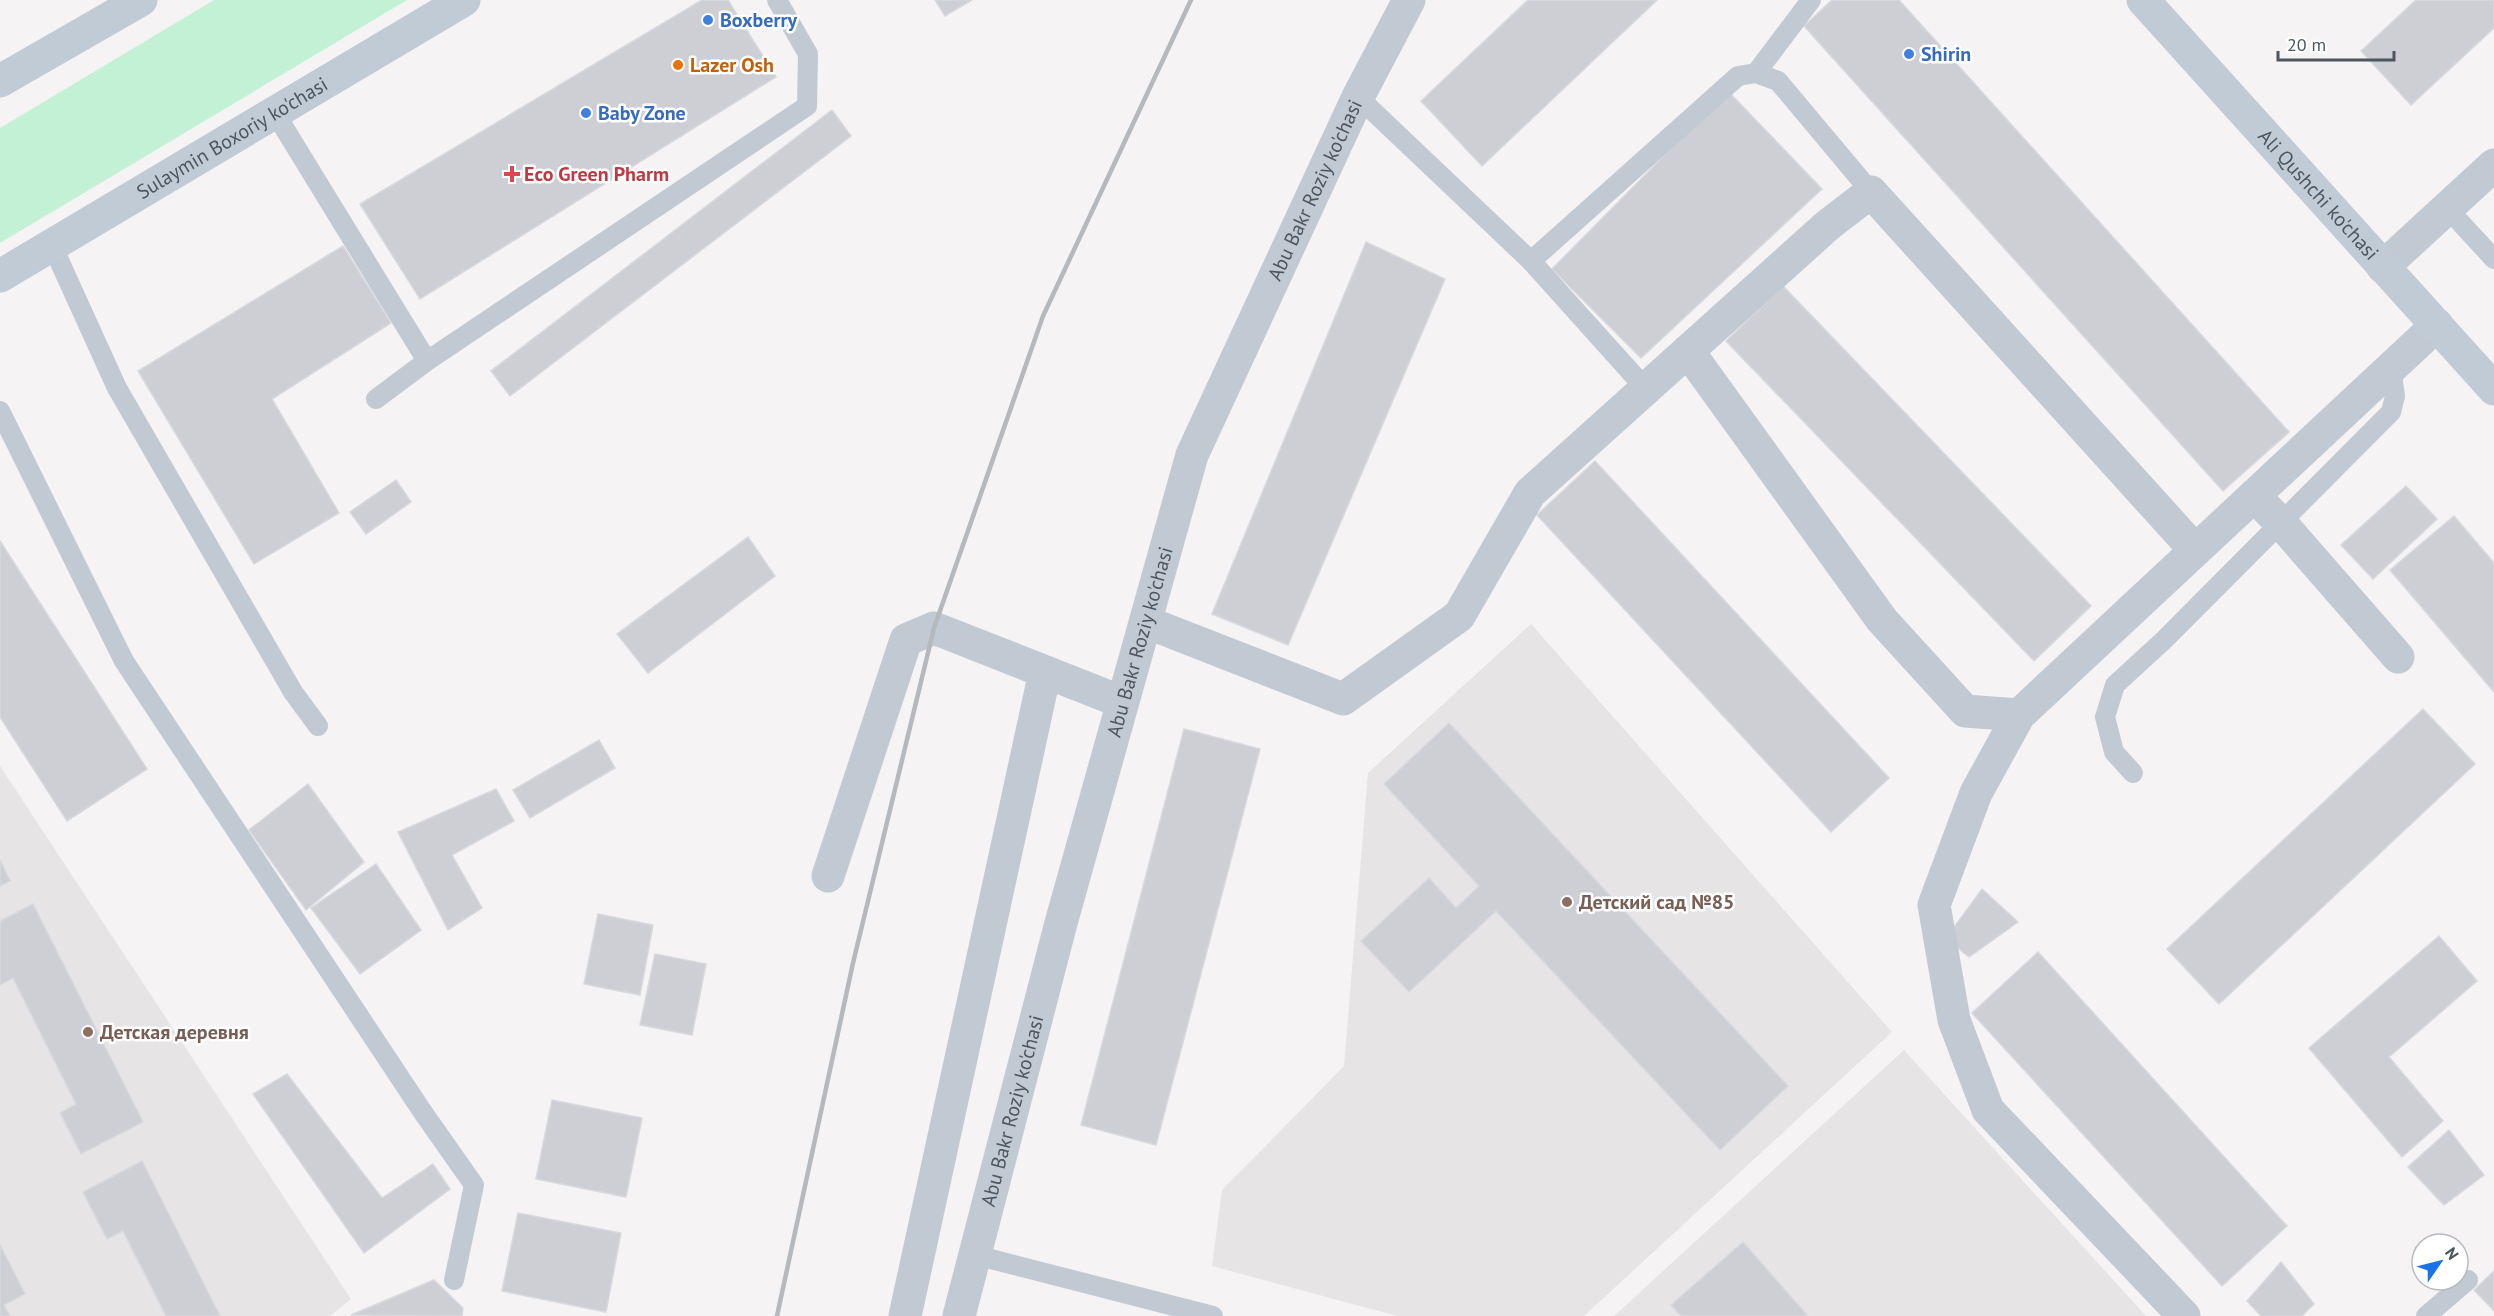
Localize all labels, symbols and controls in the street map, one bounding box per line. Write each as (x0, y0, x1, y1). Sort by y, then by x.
place label: Boxberry (720, 7, 797, 33)
marker: Boxberry (701, 13, 715, 27)
scale bar (2278, 24, 2394, 62)
text: 20 m (2287, 33, 2326, 56)
place label: Shirin (1921, 41, 1971, 67)
marker: Shirin (1902, 47, 1916, 61)
place label: Lazer Osh (690, 52, 774, 78)
marker: Lazer Osh (671, 58, 685, 72)
street label: Sulaymin Boxoriy ko'chasi (132, 71, 332, 205)
street label: Abu Bakr Roziy ko'chasi (1262, 95, 1368, 285)
place label: Baby Zone (598, 100, 686, 126)
marker: Baby Zone (579, 106, 593, 120)
street label: Ali Qushchi ko'chasi (2253, 123, 2384, 266)
place label: Eco Green Pharm (524, 161, 669, 187)
marker: Eco Green Pharm (505, 167, 519, 181)
street label: Abu Bakr Roziy ko'chasi (1101, 544, 1179, 740)
place label: Детский сад №85 (1579, 889, 1734, 915)
marker: Детский сад №85 (1560, 895, 1574, 909)
street label: Abu Bakr Roziy ko'chasi (975, 1012, 1050, 1209)
place label: Детская деревня (100, 1019, 249, 1045)
marker: Детская деревня (81, 1025, 95, 1039)
north arrow (2410, 1232, 2470, 1292)
text: N (2441, 1243, 2463, 1263)

